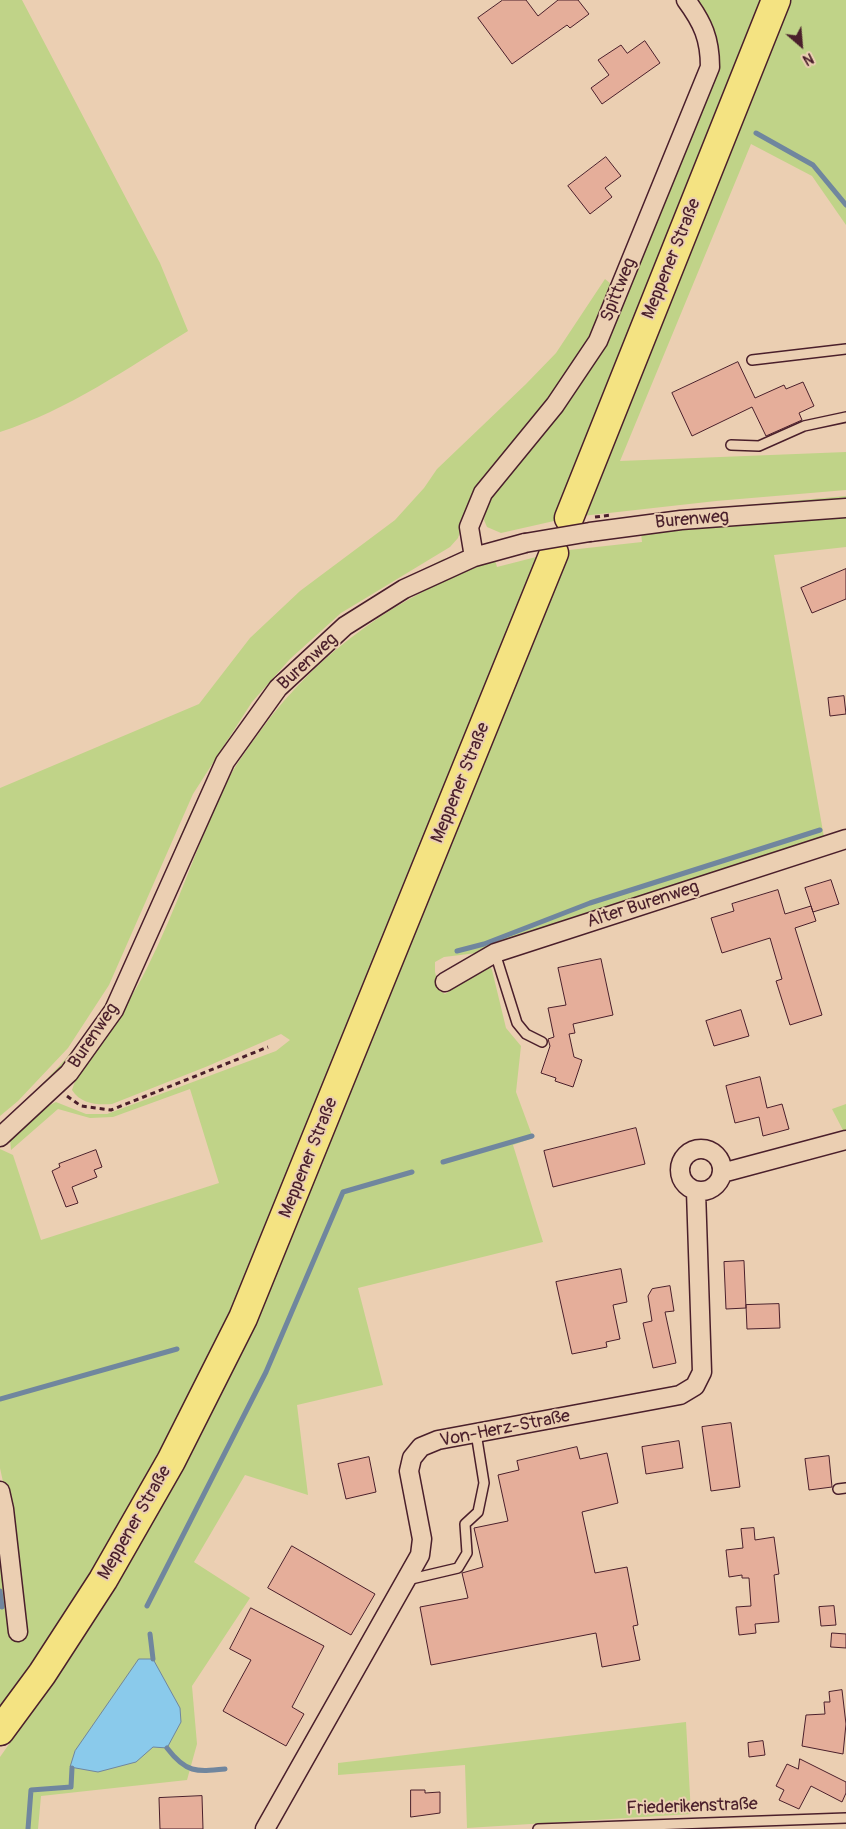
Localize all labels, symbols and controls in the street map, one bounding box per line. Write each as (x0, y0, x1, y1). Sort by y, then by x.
north arrow (776, 20, 826, 70)
text: N (800, 49, 816, 69)
street label: Meppener Straße (638, 196, 706, 322)
street label: Spittweg (596, 255, 642, 325)
street label: Burenweg (654, 506, 730, 534)
street label: Burenweg (274, 629, 342, 695)
street label: Meppener Straße (427, 720, 495, 846)
street label: Alter Burenweg (584, 877, 702, 933)
street label: Burenweg (64, 999, 124, 1073)
street label: Meppener Straße (275, 1095, 343, 1221)
street label: Von-Herz-Straße (438, 1406, 572, 1452)
street label: Meppener Straße (94, 1462, 176, 1584)
street label: Friederikenstraße (626, 1794, 758, 1820)

